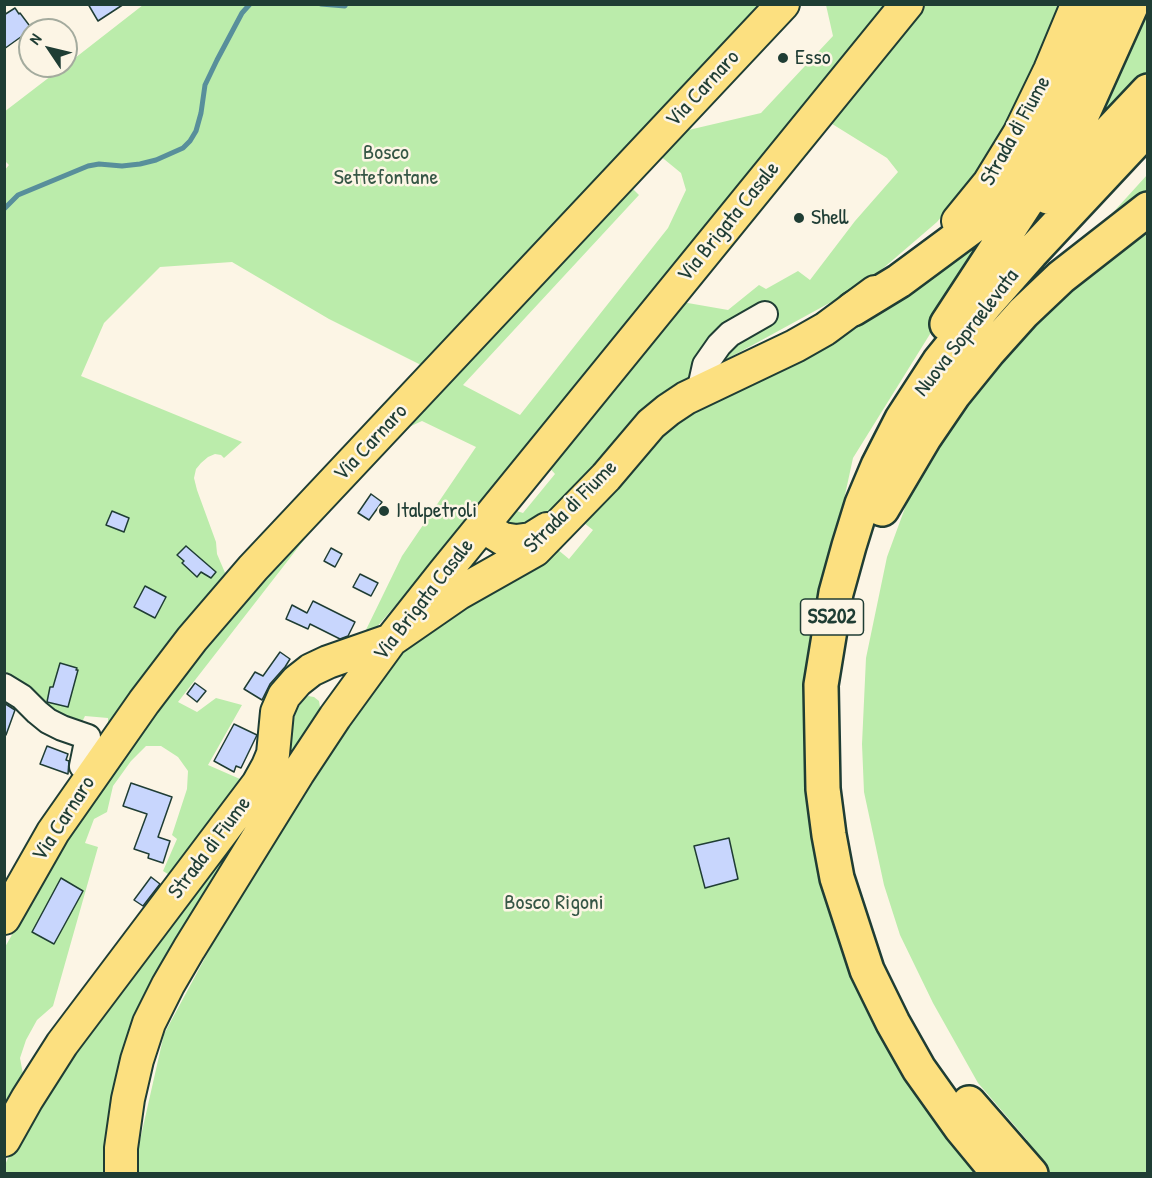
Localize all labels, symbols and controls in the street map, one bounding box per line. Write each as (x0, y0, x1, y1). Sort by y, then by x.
north arrow (18, 18, 78, 78)
text: N (23, 29, 46, 49)
street label: Via Carnaro (661, 45, 745, 133)
place label: Esso (795, 45, 831, 71)
marker: Esso (776, 51, 790, 65)
street label: Strada di Fiume (975, 72, 1057, 190)
park label: Bosco Settefontane (334, 140, 438, 192)
street label: Via Brigata Casale (672, 156, 786, 288)
place label: Shell (811, 205, 849, 231)
marker: Shell (792, 211, 806, 225)
street label: Nuova Sopraelevata (909, 264, 1025, 402)
street label: Via Carnaro (329, 399, 413, 487)
street label: Strada di Fiume (519, 455, 623, 559)
place label: Italpetroli (396, 498, 477, 524)
marker: Italpetroli (377, 504, 391, 518)
street label: Via Brigata Casale (368, 534, 480, 666)
road number: SS202 (800, 599, 864, 635)
street label: Via Carnaro (27, 772, 101, 866)
street label: Strada di Fiume (163, 792, 257, 904)
park label: Bosco Rigoni (504, 890, 604, 916)

